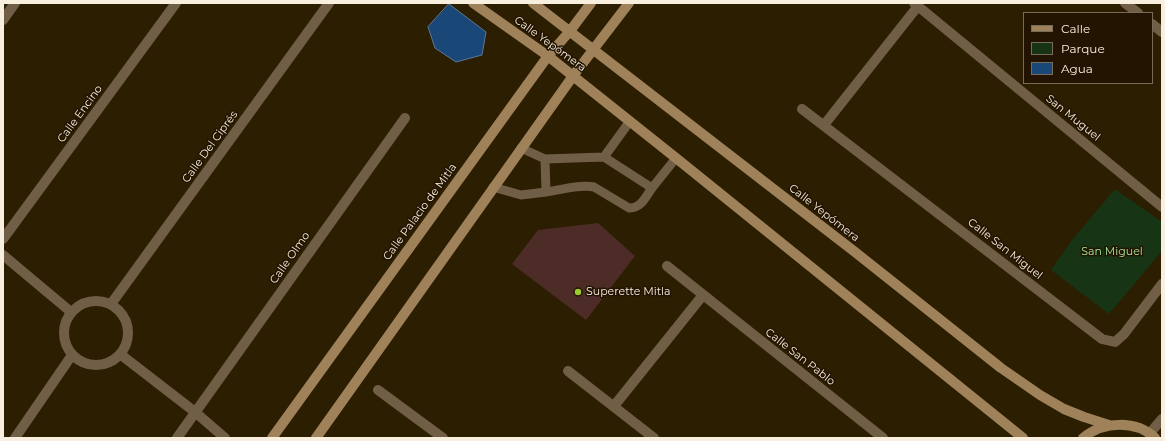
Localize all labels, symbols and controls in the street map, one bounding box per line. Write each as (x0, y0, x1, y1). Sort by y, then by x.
legend (1023, 12, 1153, 84)
street label: Calle Yepómera (511, 13, 589, 75)
text: Calle (1061, 21, 1090, 36)
text: Parque (1061, 41, 1105, 56)
text: Agua (1061, 61, 1093, 76)
street label: Calle Encino (55, 83, 105, 145)
street label: San Muguel (1043, 92, 1103, 144)
street label: Calle Del Ciprés (179, 108, 241, 186)
street label: Calle Palacio de Mitla (380, 161, 460, 263)
street label: Calle Yepómera (786, 181, 862, 245)
street label: Calle San Miguel (965, 216, 1045, 282)
street label: Calle Olmo (267, 229, 313, 287)
park label: San Miguel (1081, 245, 1143, 259)
place label: Superette Mitla (586, 285, 671, 299)
marker: Superette Mitla (573, 287, 583, 297)
street label: Calle San Pablo (763, 326, 837, 388)

